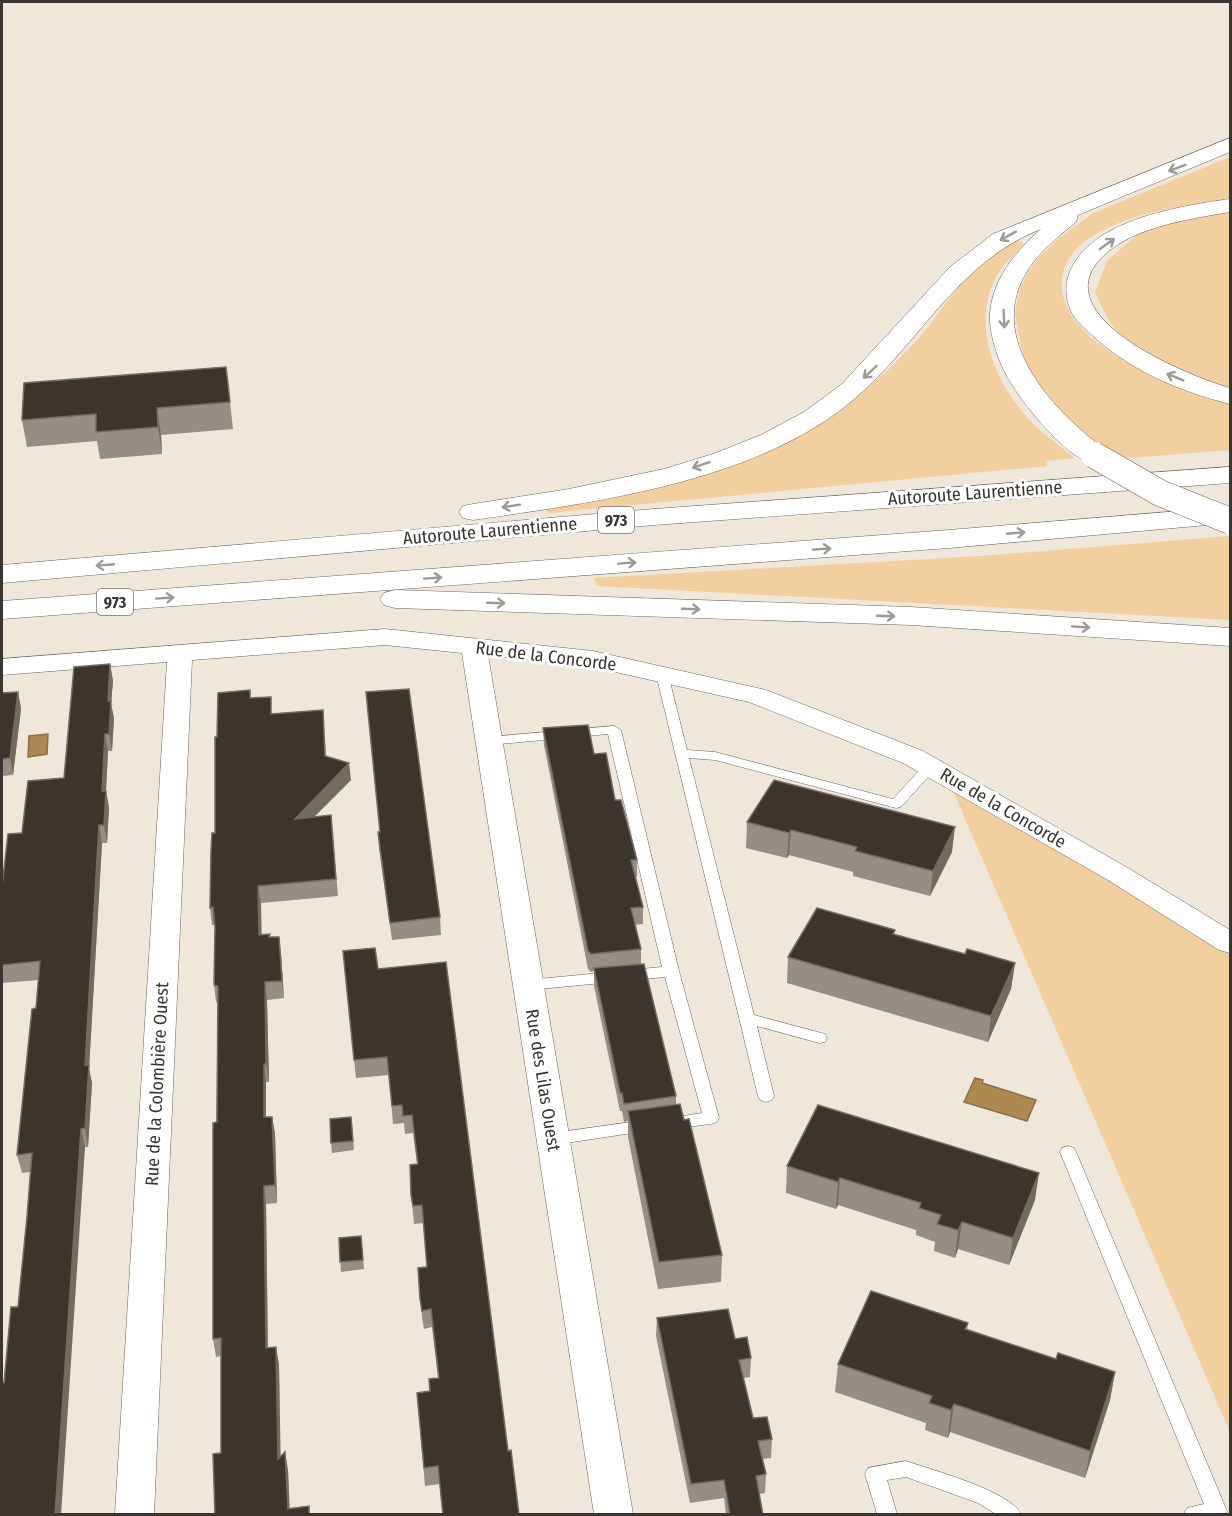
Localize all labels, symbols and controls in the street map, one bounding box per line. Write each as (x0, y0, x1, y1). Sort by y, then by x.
one-way arrow (1168, 163, 1187, 174)
one-way arrow (999, 231, 1017, 242)
one-way arrow (1098, 237, 1114, 250)
one-way arrow (999, 308, 1010, 328)
one-way arrow (863, 364, 878, 378)
one-way arrow (1166, 371, 1185, 382)
one-way arrow (692, 460, 711, 471)
street label: Autoroute Laurentienne (887, 476, 1063, 510)
one-way arrow (502, 501, 522, 512)
road number: 973 (598, 507, 634, 533)
street label: Autoroute Laurentienne (402, 512, 578, 550)
one-way arrow (1006, 527, 1026, 538)
one-way arrow (811, 543, 831, 554)
one-way arrow (617, 558, 637, 569)
one-way arrow (95, 560, 115, 571)
one-way arrow (422, 572, 442, 583)
road number: 973 (97, 589, 133, 615)
one-way arrow (154, 592, 174, 603)
one-way arrow (486, 597, 506, 608)
one-way arrow (681, 603, 701, 615)
one-way arrow (876, 610, 896, 621)
one-way arrow (1070, 622, 1090, 633)
street label: Rue de la Concorde (474, 636, 618, 676)
street label: Rue de la Concorde (936, 763, 1070, 853)
street label: Rue de la Colombière Ouest (141, 981, 173, 1187)
street label: Rue des Lilas Ouest (521, 1007, 565, 1153)

